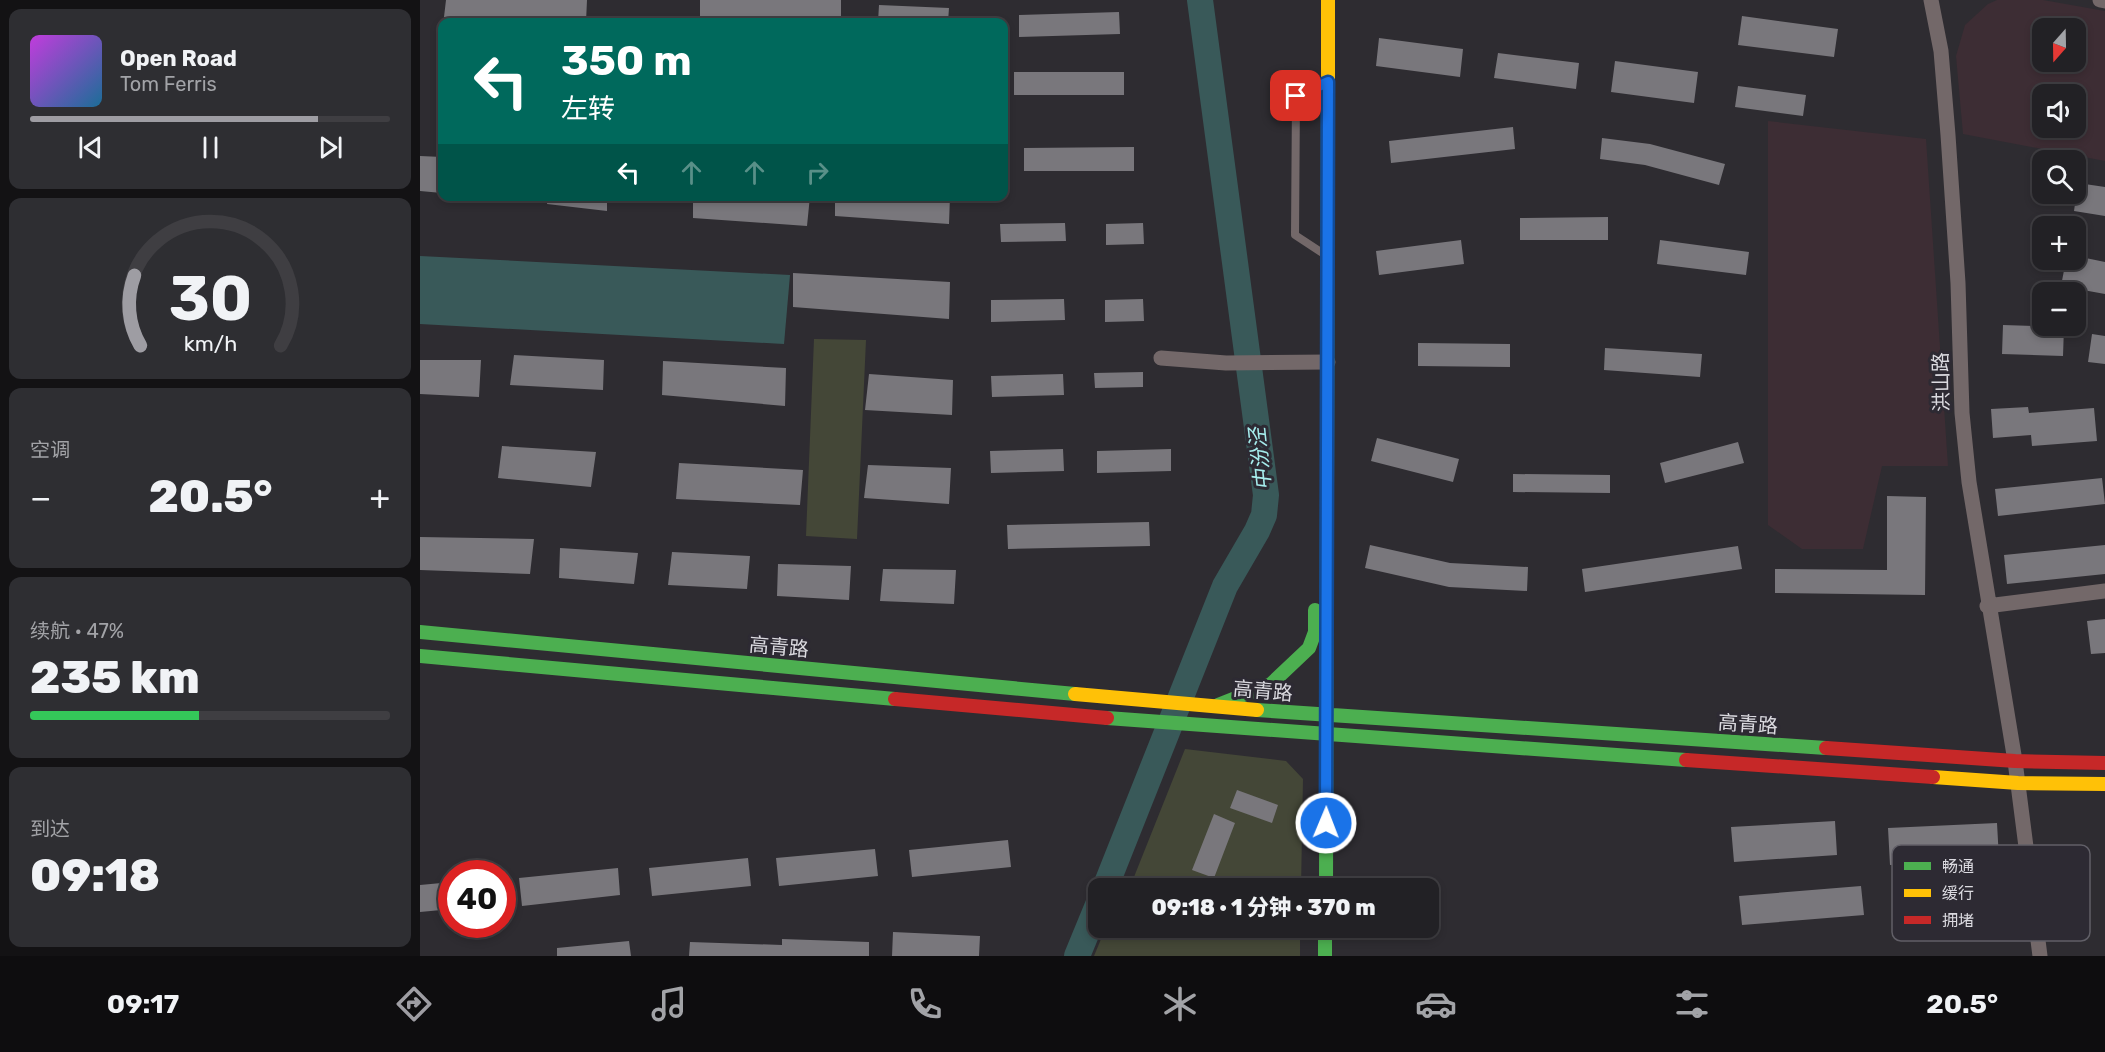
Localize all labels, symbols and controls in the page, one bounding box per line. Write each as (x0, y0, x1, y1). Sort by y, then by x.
north arrow (2032, 18, 2086, 72)
map controls (2032, 18, 2086, 336)
text: 350 m (561, 36, 692, 86)
icon: left (462, 42, 540, 120)
text: Open Road (120, 45, 237, 72)
pin (1270, 70, 1321, 121)
text: Tom Ferris (120, 72, 217, 96)
icon: arrive (1279, 79, 1312, 112)
button: sound (2032, 84, 2086, 138)
text: 左转 (561, 93, 615, 125)
icon: previous (74, 131, 107, 164)
icon: pause (194, 131, 227, 164)
icon: next (314, 131, 347, 164)
button: search (2032, 150, 2086, 204)
icon: left (612, 156, 645, 189)
icon: ahead (675, 156, 708, 189)
icon: ahead (738, 156, 771, 189)
icon: right (801, 156, 834, 189)
button: + (2032, 216, 2086, 270)
text: 30 (168, 262, 252, 336)
button: − (2032, 282, 2086, 336)
text: km/h (183, 331, 237, 356)
street label: 洪山路 (1928, 352, 1954, 412)
water label: 中汾泾 (1244, 424, 1276, 492)
text: 空调 (30, 438, 70, 462)
text: 20.5° (148, 470, 273, 523)
text: − (30, 478, 51, 517)
text: + (369, 478, 390, 517)
text: 续航 · 47% (30, 619, 124, 643)
street label: 高青路 (748, 632, 810, 662)
text: 235 km (30, 651, 200, 704)
street label: 高青路 (1232, 676, 1294, 706)
street label: 高青路 (1717, 710, 1779, 738)
position arrow (1294, 791, 1358, 855)
text: 到达 (30, 817, 70, 841)
legend (1892, 845, 2090, 941)
text: 09:18 (30, 849, 160, 902)
text: 畅通 (1942, 857, 1974, 876)
speed limit sign: 40 (438, 860, 516, 938)
text: 缓行 (1942, 884, 1974, 903)
text: 09:18 · 1 分钟 · 370 m (1151, 894, 1376, 921)
text: 拥堵 (1942, 911, 1974, 930)
icon: directions (393, 983, 435, 1025)
icon: music (648, 983, 690, 1025)
icon: phone (904, 983, 946, 1025)
icon: climate (1159, 983, 1201, 1025)
icon: car (1415, 983, 1457, 1025)
icon: filters (1671, 983, 1713, 1025)
text: 09:17 (107, 988, 179, 1020)
text: 20.5° (1926, 988, 1998, 1020)

